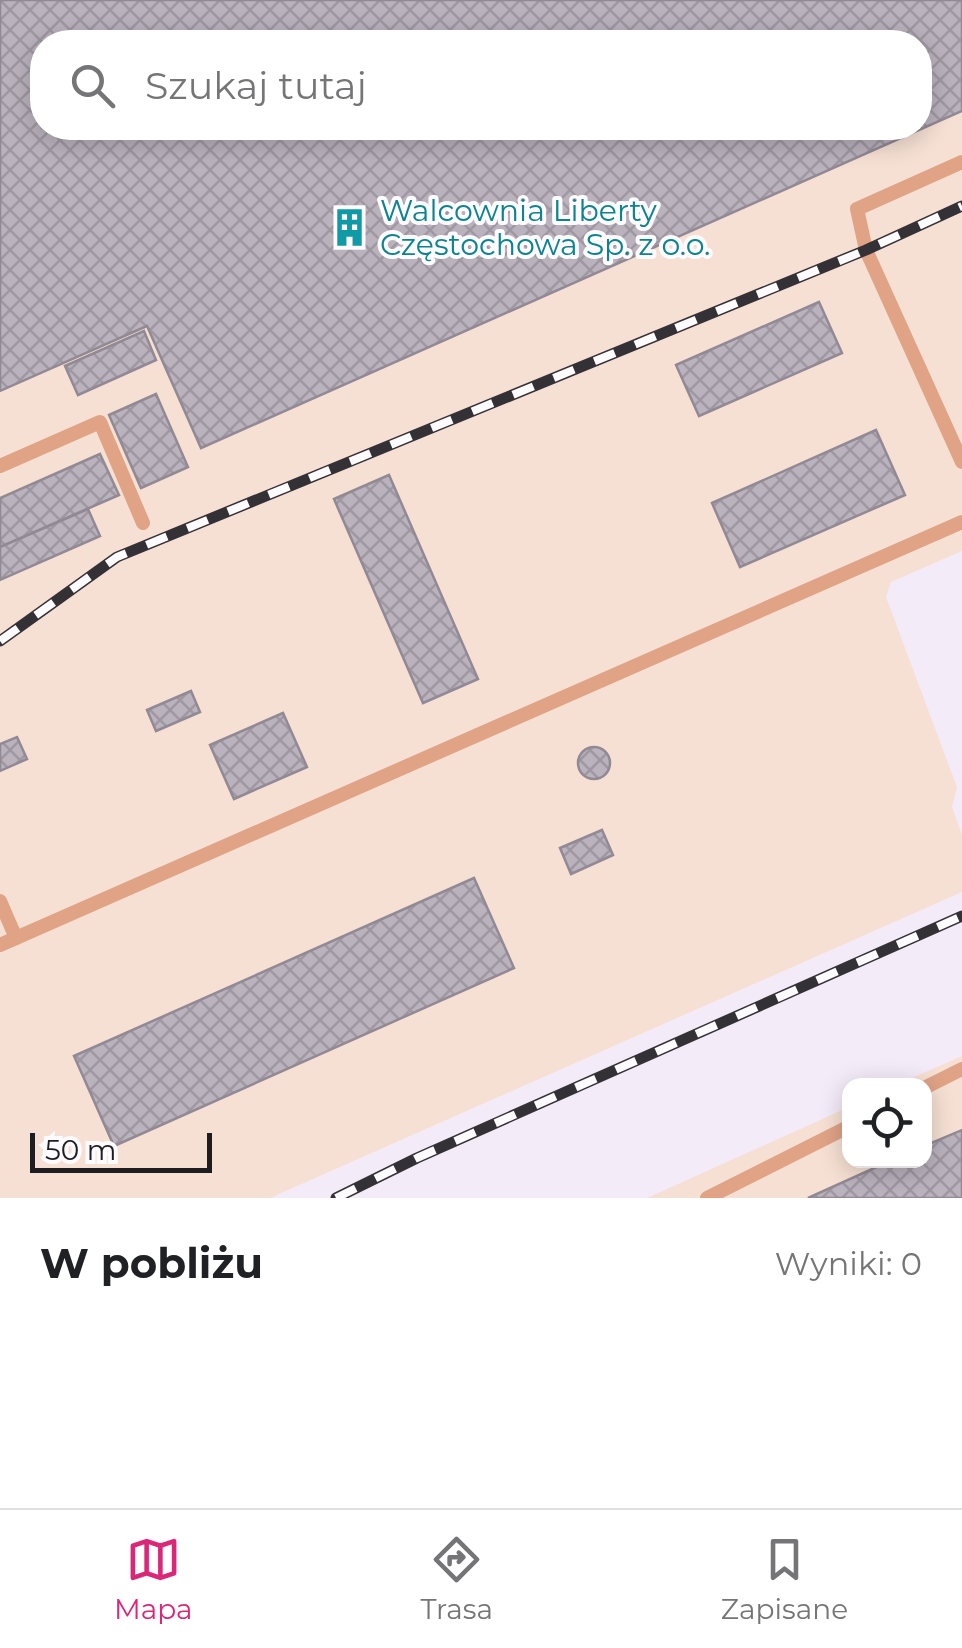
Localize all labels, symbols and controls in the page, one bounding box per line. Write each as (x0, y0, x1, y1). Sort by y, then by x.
search box (30, 30, 932, 140)
icon: search (65, 58, 120, 113)
text: Szukaj tutaj (145, 62, 367, 109)
place label: Walcownia Liberty Częstochowa Sp. z o.o. (380, 192, 710, 263)
building icon: Walcownia Liberty Częstochowa Sp. z o.o. (329, 206, 371, 248)
map controls (842, 1078, 932, 1168)
button: locate (842, 1078, 932, 1168)
scale bar (30, 1128, 212, 1172)
text: 50 m (45, 1133, 116, 1167)
text: W pobliżu (40, 1237, 263, 1289)
text: Wyniki: 0 (775, 1244, 922, 1283)
tab: Mapa (114, 1532, 193, 1626)
tab: Trasa (420, 1532, 493, 1626)
tab: Zapisane (721, 1532, 848, 1626)

